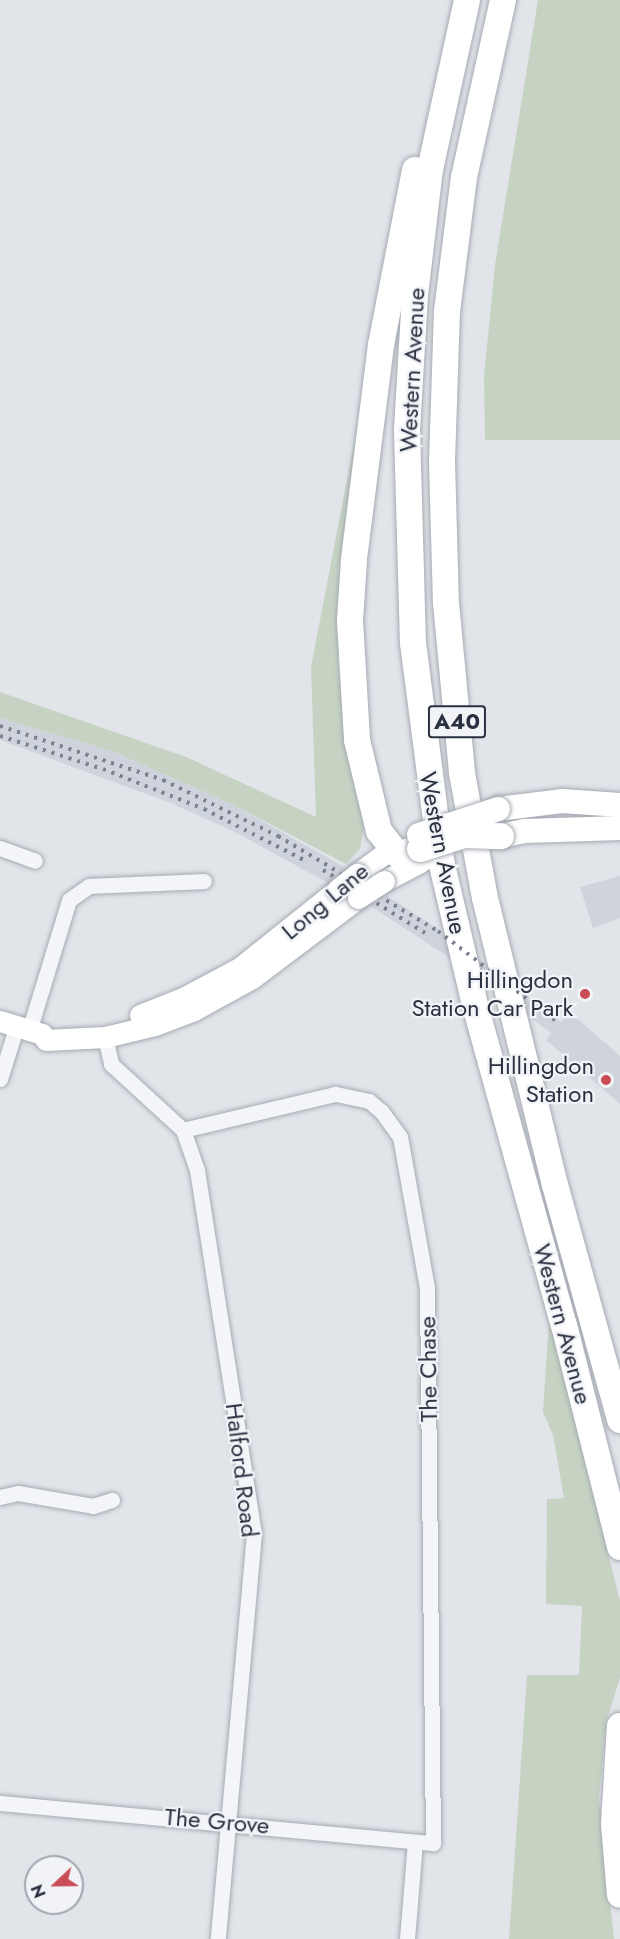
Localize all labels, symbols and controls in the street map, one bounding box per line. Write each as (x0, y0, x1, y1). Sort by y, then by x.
street label: Western Avenue (393, 287, 431, 453)
road number: A40 (427, 703, 487, 741)
street label: Western Avenue (413, 769, 473, 937)
street label: Long Lane (276, 856, 374, 946)
place label: Hillingdon Station Car Park (411, 966, 573, 1022)
marker: Hillingdon Station Car Park (578, 987, 592, 1001)
place label: Hillingdon Station (488, 1052, 594, 1108)
marker: Hillingdon Station (599, 1073, 613, 1087)
street label: Western Avenue (528, 1241, 598, 1407)
street label: The Chase (413, 1316, 443, 1422)
street label: Halford Road (219, 1401, 265, 1539)
street label: The Grove (163, 1802, 271, 1840)
north arrow (24, 1855, 84, 1915)
text: N (26, 1881, 52, 1901)

